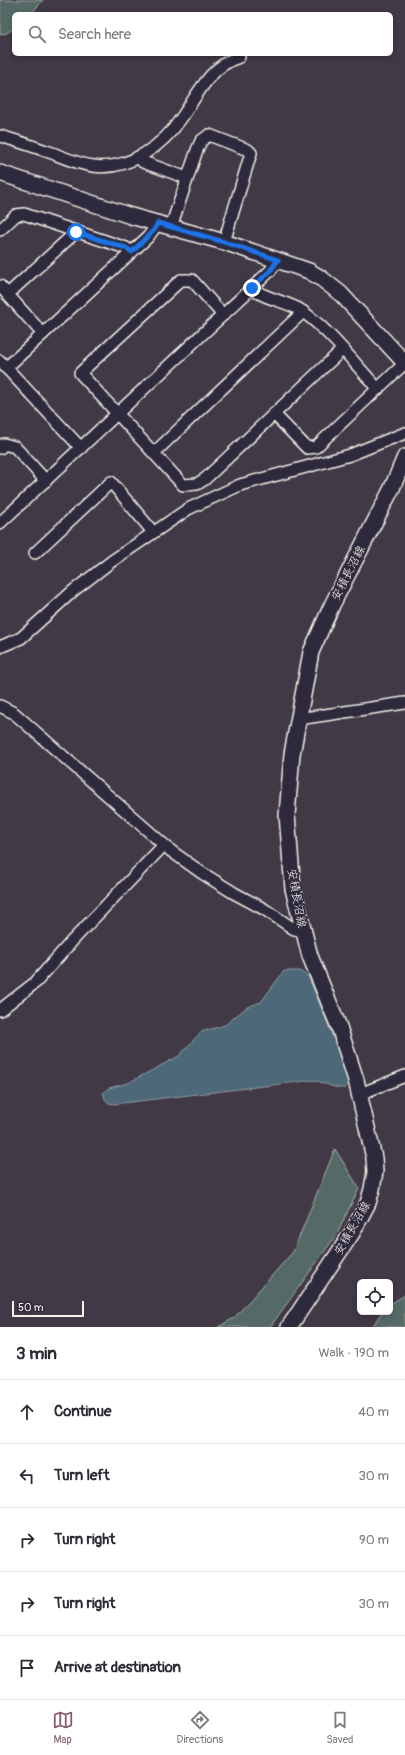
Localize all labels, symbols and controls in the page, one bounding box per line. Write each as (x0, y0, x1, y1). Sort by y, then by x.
search box (12, 12, 393, 56)
icon: search (26, 23, 48, 45)
text: Search here (58, 25, 131, 44)
route start (67, 223, 85, 241)
route end (243, 279, 261, 297)
street label: 安積長沼線 (328, 543, 369, 603)
street label: 安積長沼線 (284, 867, 309, 929)
street label: 安積長沼線 (331, 1199, 374, 1258)
map controls (357, 1279, 393, 1315)
button: locate (357, 1279, 393, 1315)
scale bar (12, 1299, 84, 1318)
text: 50 m (18, 1301, 44, 1314)
text: 3 min (16, 1343, 57, 1364)
text: Walk · 190 m (318, 1345, 389, 1361)
icon: ahead (16, 1401, 38, 1423)
text: Continue (54, 1402, 112, 1421)
text: 40 m (358, 1404, 389, 1420)
icon: left (16, 1465, 38, 1487)
text: Turn left (54, 1466, 110, 1485)
text: 30 m (359, 1468, 389, 1484)
icon: right (16, 1529, 38, 1551)
text: Turn right (54, 1530, 115, 1549)
text: 90 m (359, 1532, 389, 1548)
icon: right (16, 1593, 38, 1615)
text: Turn right (54, 1594, 115, 1613)
text: 30 m (359, 1596, 389, 1612)
icon: arrive (16, 1657, 38, 1679)
text: Arrive at destination (54, 1658, 181, 1677)
tab: Map (52, 1709, 74, 1746)
tab: Directions (177, 1709, 223, 1746)
tab: Saved (326, 1709, 353, 1746)

